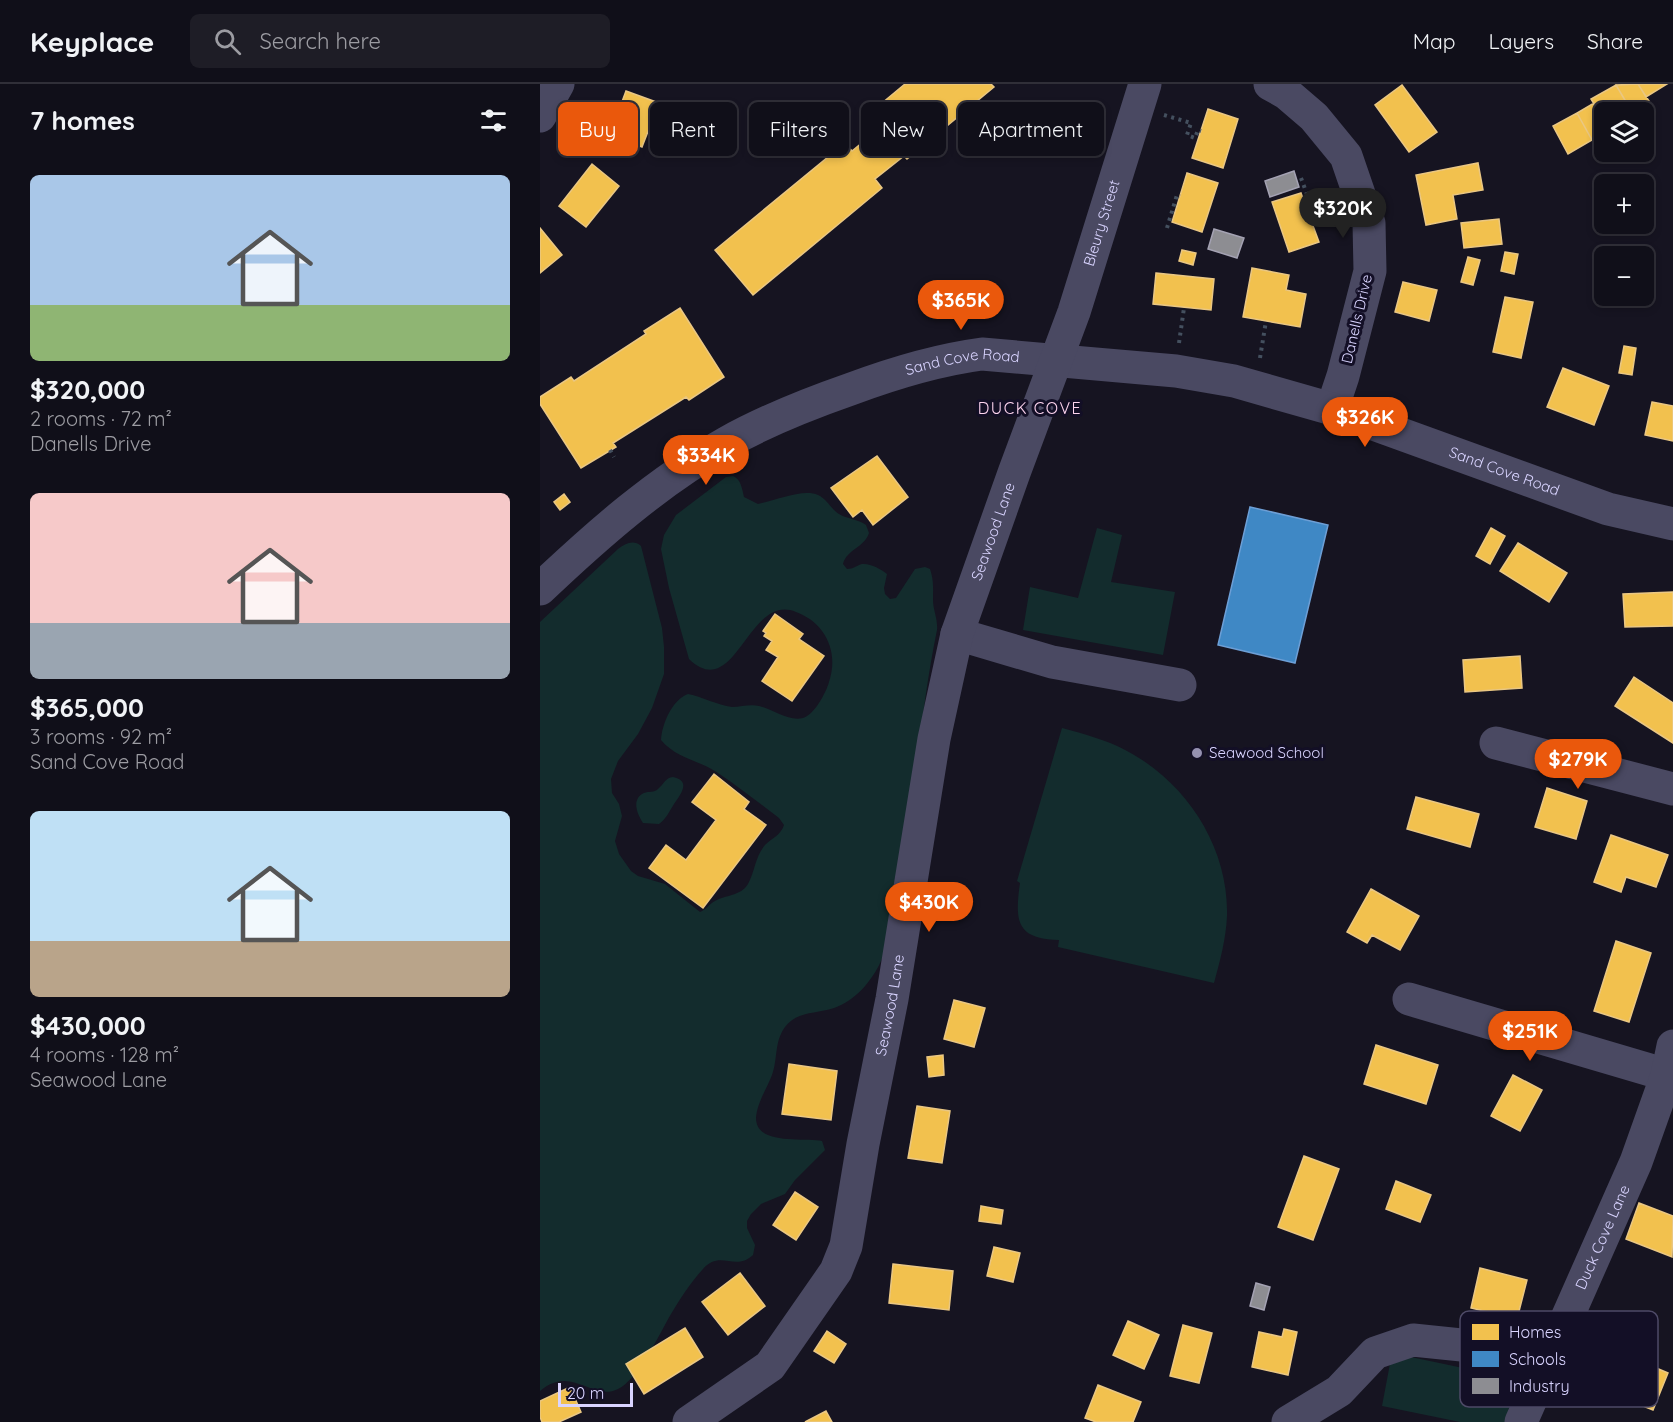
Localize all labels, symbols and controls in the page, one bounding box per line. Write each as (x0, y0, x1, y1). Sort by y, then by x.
search box (190, 14, 610, 68)
text: Keyplace (30, 24, 154, 59)
icon: search (211, 25, 244, 58)
text: Search here (259, 27, 381, 55)
text: Map (1413, 28, 1456, 54)
text: Layers (1489, 28, 1554, 54)
text: Share (1587, 28, 1643, 54)
chip: Buy (558, 102, 638, 156)
chip: Rent (650, 102, 737, 156)
chip: Filters (749, 102, 849, 156)
chip: New (861, 102, 946, 156)
chip: Apartment (958, 102, 1104, 156)
map controls (1594, 102, 1654, 306)
button: layers (1594, 102, 1654, 162)
text: 7 homes (30, 104, 135, 137)
icon: filters (477, 104, 510, 137)
button: + (1594, 174, 1654, 234)
street label: Bleury Street (1079, 177, 1124, 268)
pin: $320K (1301, 188, 1385, 239)
text: $320K (1313, 195, 1373, 220)
icon: home (216, 214, 324, 322)
button: − (1594, 246, 1654, 306)
street label: Danells Drive (1337, 272, 1376, 365)
pin: $365K (919, 280, 1003, 331)
text: $365K (932, 287, 990, 312)
street label: Sand Cove Road (903, 344, 1020, 379)
text: $320,000 (30, 373, 145, 406)
pin: $326K (1323, 397, 1407, 448)
district label: DUCK COVE (978, 398, 1082, 418)
text: $326K (1336, 404, 1394, 429)
text: 2 rooms · 72 m² (30, 406, 172, 431)
text: Danells Drive (30, 431, 152, 456)
pin: $334K (664, 435, 748, 486)
text: $334K (677, 442, 735, 467)
street label: Sand Cove Road (1447, 442, 1562, 500)
street label: Seawood Lane (967, 480, 1019, 583)
icon: home (216, 532, 324, 640)
text: $365,000 (30, 691, 144, 724)
text: 3 rooms · 92 m² (30, 724, 172, 749)
pin: $279K (1536, 739, 1620, 790)
place label: Seawood School (1209, 743, 1324, 762)
marker: Seawood School (1190, 746, 1204, 760)
text: $279K (1549, 746, 1607, 771)
text: Sand Cove Road (30, 749, 184, 774)
icon: home (216, 850, 324, 958)
pin: $430K (887, 882, 971, 933)
text: $430K (899, 889, 959, 914)
street label: Seawood Lane (871, 953, 908, 1057)
text: $430,000 (30, 1009, 146, 1042)
pin: $251K (1488, 1011, 1572, 1062)
text: $251K (1502, 1018, 1558, 1043)
text: 4 rooms · 128 m² (30, 1042, 179, 1067)
text: Seawood Lane (30, 1067, 167, 1092)
street label: Duck Cove Lane (1571, 1182, 1634, 1292)
legend (1460, 1311, 1658, 1407)
text: Homes (1509, 1322, 1561, 1342)
text: Schools (1509, 1349, 1566, 1369)
text: Industry (1509, 1376, 1569, 1396)
scale bar (558, 1380, 633, 1408)
text: 20 m (567, 1383, 604, 1403)

